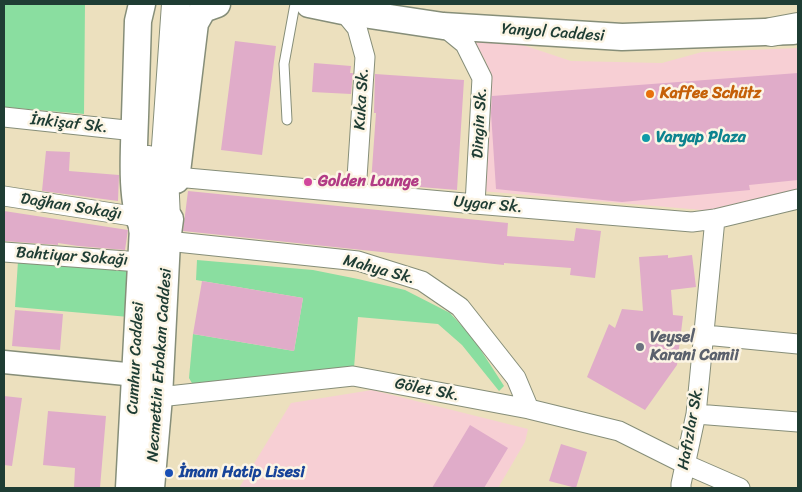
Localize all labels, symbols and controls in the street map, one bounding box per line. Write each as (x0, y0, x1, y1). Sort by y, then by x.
street label: Yanyol Caddesi (501, 20, 605, 46)
street label: Kuka Sk. (351, 67, 373, 131)
place label: Kaffee Schütz (660, 84, 761, 104)
street label: Dingin Sk. (469, 87, 491, 159)
marker: Kaffee Schütz (644, 88, 656, 100)
street label: İnkişaf Sk. (29, 110, 109, 138)
place label: Varyap Plaza (656, 128, 746, 148)
marker: Varyap Plaza (640, 132, 652, 144)
place label: Golden Lounge (318, 172, 419, 192)
marker: Golden Lounge (302, 176, 314, 188)
street label: Dağhan Sokağı (19, 190, 123, 224)
street label: Uygar Sk. (453, 192, 523, 218)
street label: Bahtiyar Sokağı (15, 244, 129, 270)
street label: Mahya Sk. (341, 251, 417, 289)
street label: Necmettin Erbakan Caddesi (144, 268, 176, 462)
street label: Cumhur Caddesi (123, 301, 149, 415)
place label: Veysel Karani Camii (650, 328, 739, 366)
marker: Veysel Karani Camii (634, 341, 646, 353)
street label: Gölet Sk. (393, 374, 461, 406)
street label: Hafızlar Sk. (674, 384, 708, 472)
place label: İmam Hatip Lisesi (179, 463, 305, 483)
marker: İmam Hatip Lisesi (163, 467, 175, 479)

